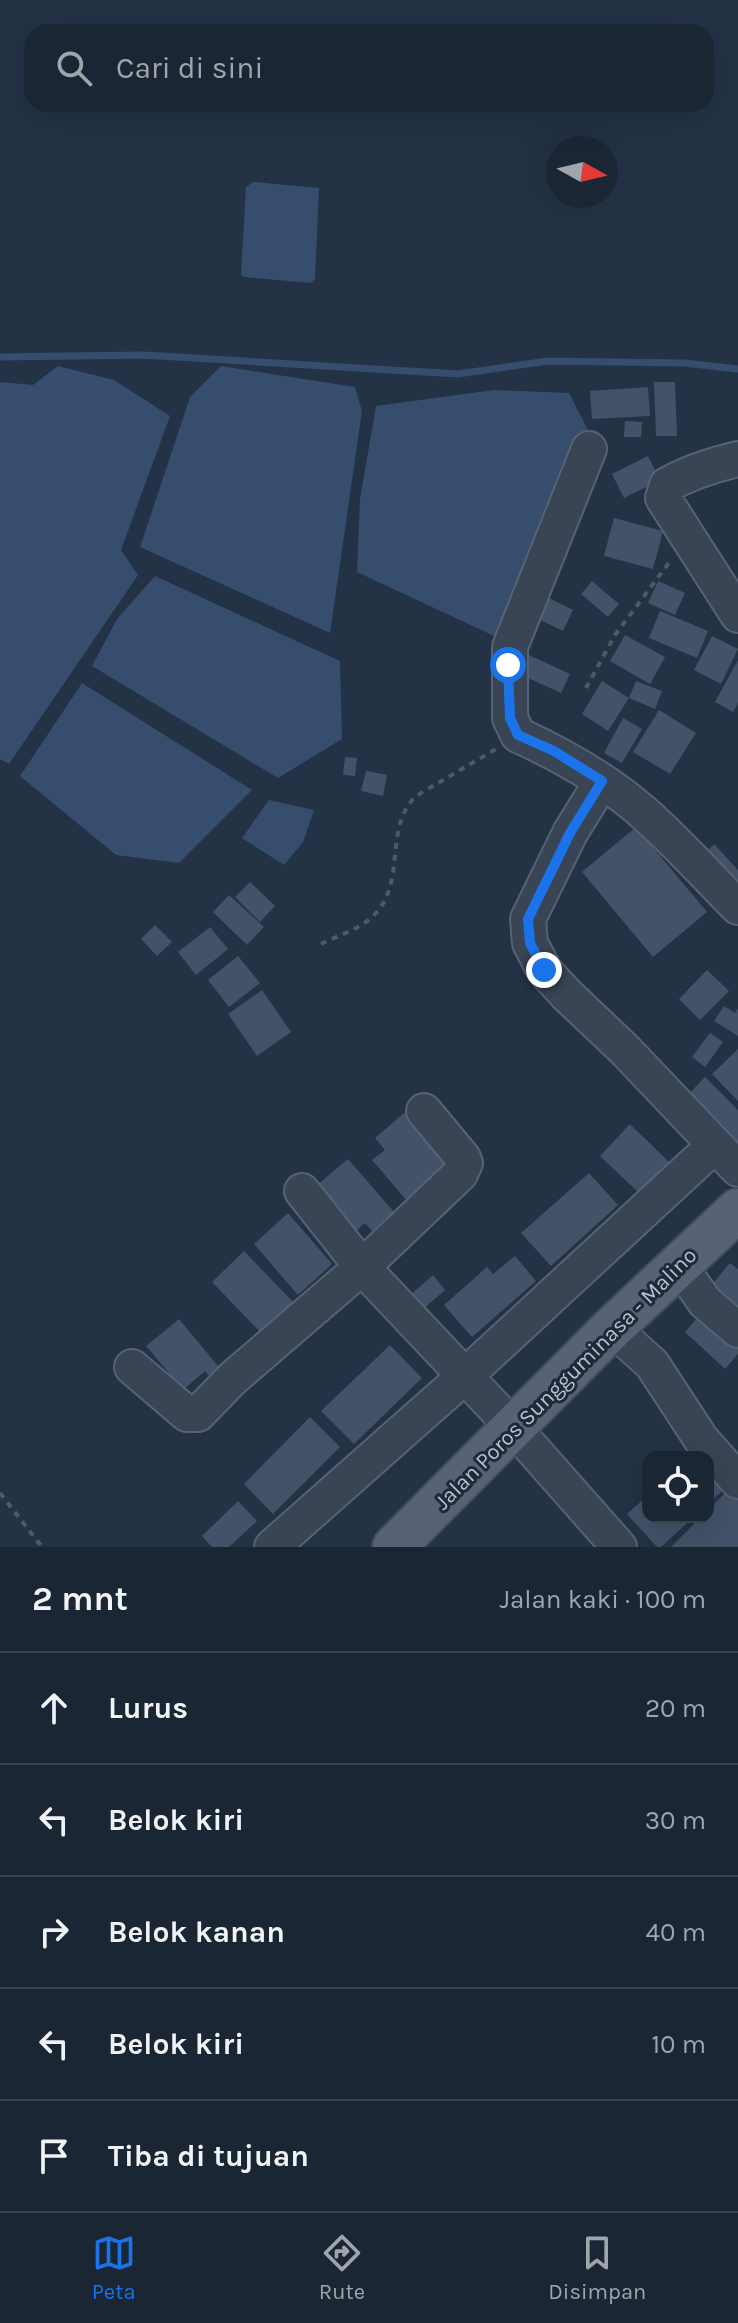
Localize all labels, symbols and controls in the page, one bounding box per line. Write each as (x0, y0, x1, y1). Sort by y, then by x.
search box (24, 24, 714, 112)
icon: search (52, 46, 96, 90)
text: Cari di sini (116, 50, 263, 86)
north arrow (546, 136, 618, 208)
route start (490, 647, 526, 683)
route end (526, 952, 562, 988)
street label: Jalan Poros Sungguminasa - Malino (429, 1242, 702, 1515)
map controls (642, 1451, 714, 1523)
button: locate (642, 1451, 714, 1523)
text: 2 mnt (32, 1579, 128, 1619)
text: Jalan kaki · 100 m (499, 1584, 706, 1615)
icon: ahead (32, 1686, 76, 1730)
text: Lurus (108, 1690, 188, 1726)
text: 20 m (645, 1693, 706, 1724)
icon: left (32, 1798, 76, 1842)
text: Belok kiri (108, 1802, 244, 1838)
text: 30 m (645, 1805, 706, 1836)
icon: right (32, 1910, 76, 1954)
text: Belok kanan (108, 1914, 285, 1950)
text: 40 m (646, 1917, 706, 1948)
icon: left (32, 2022, 76, 2066)
text: Belok kiri (108, 2026, 244, 2062)
text: 10 m (651, 2029, 706, 2060)
icon: arrive (32, 2134, 76, 2178)
text: Tiba di tujuan (108, 2138, 309, 2174)
tab: Peta (92, 2231, 136, 2305)
tab: Rute (319, 2231, 365, 2305)
tab: Disimpan (548, 2231, 646, 2305)

